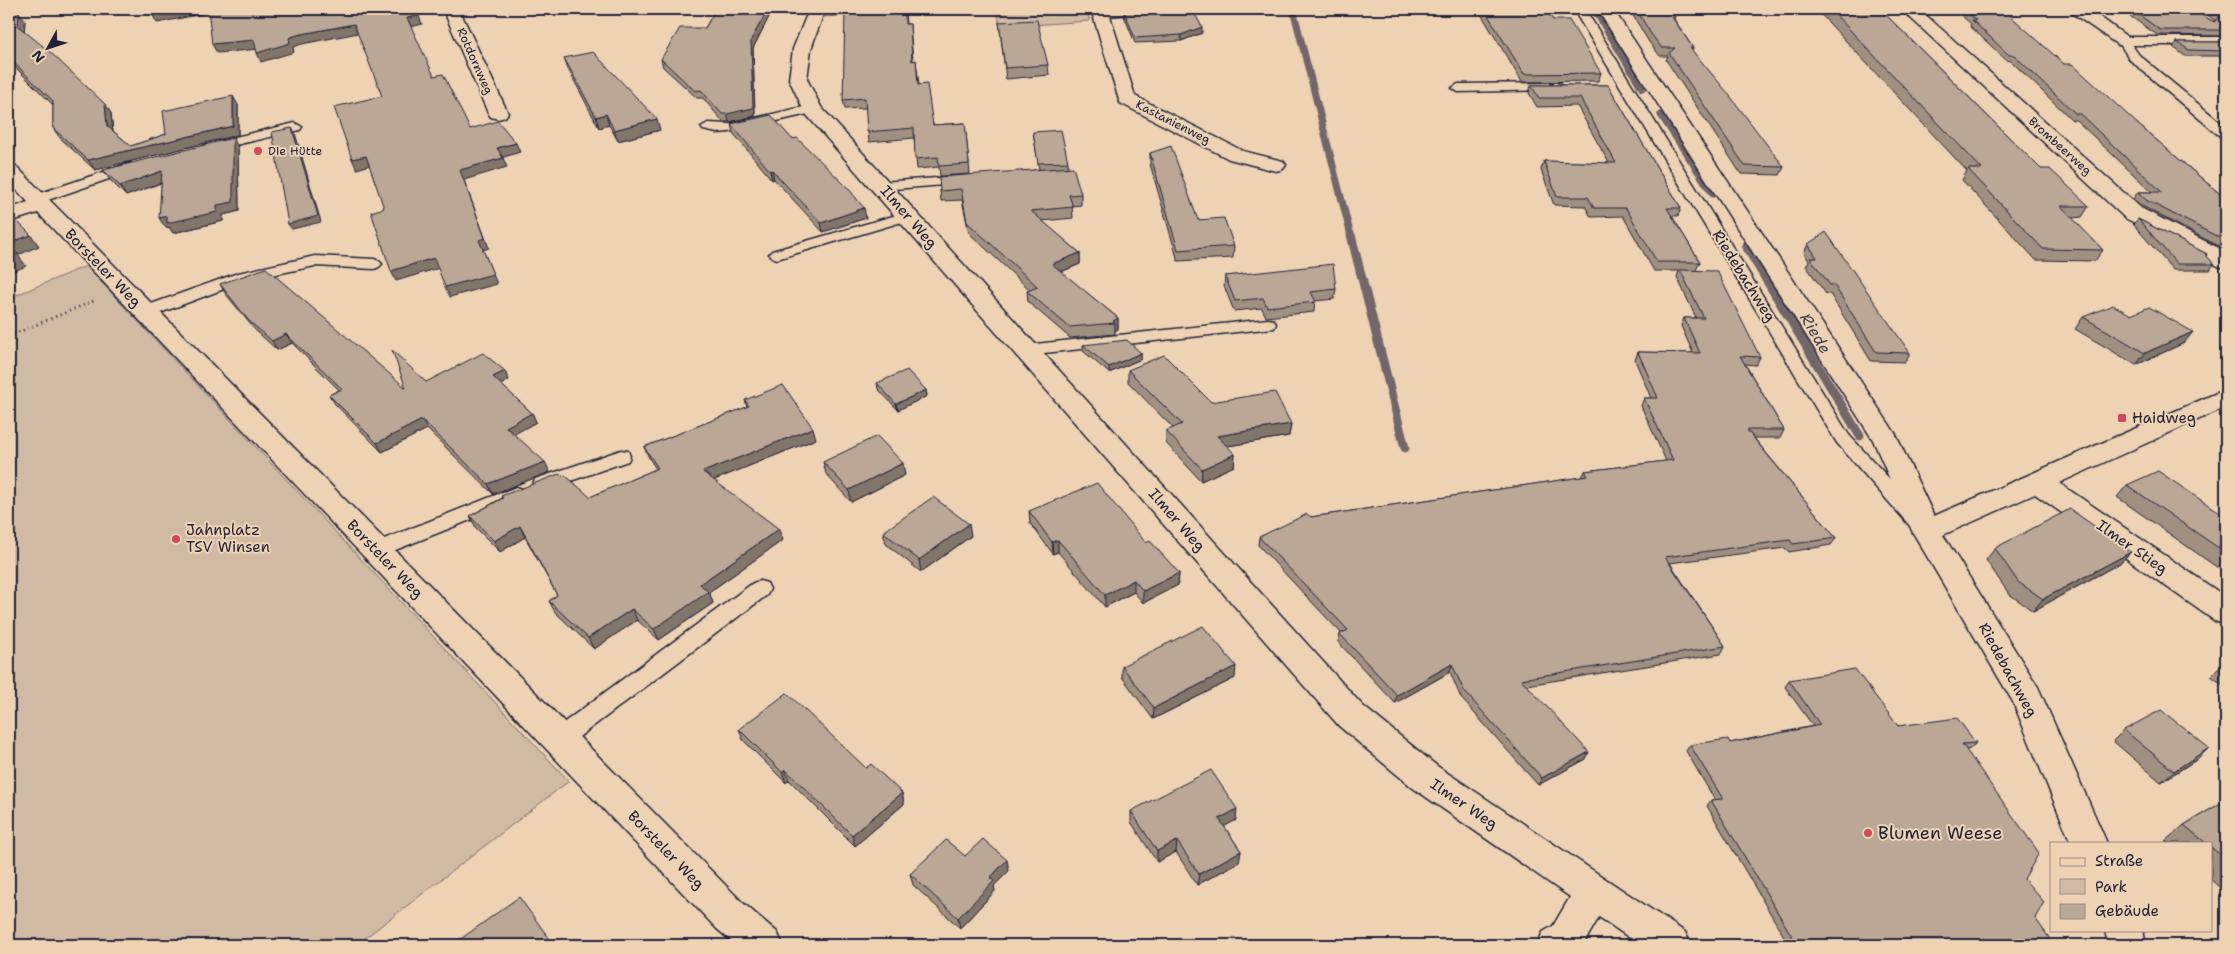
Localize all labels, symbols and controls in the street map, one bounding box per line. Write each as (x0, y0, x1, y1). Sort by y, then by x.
north arrow (22, 22, 72, 72)
street label: Rotdornweg (453, 25, 497, 97)
text: N (28, 46, 49, 66)
street label: Kastanienweg (1133, 96, 1213, 148)
street label: Brombeerweg (2025, 113, 2095, 179)
place label: Die Hütte (268, 143, 323, 159)
marker: Die Hütte (252, 145, 264, 157)
street label: Ilmer Weg (876, 181, 942, 253)
street label: Borsteler Weg (60, 224, 146, 312)
street label: Riedebachweg (1708, 226, 1780, 326)
water label: Riede (1795, 309, 1836, 357)
place label: Haidweg (2132, 408, 2196, 428)
marker: Haidweg (2116, 412, 2128, 424)
street label: Ilmer Weg (1144, 484, 1210, 556)
street label: Borsteler Weg (342, 515, 428, 603)
street label: Ilmer Stieg (2093, 515, 2171, 579)
place label: Jahnplatz TSV Winsen (186, 520, 270, 557)
marker: Jahnplatz TSV Winsen (170, 533, 182, 545)
street label: Riedebachweg (1974, 619, 2042, 721)
street label: Ilmer Weg (1426, 774, 1502, 834)
street label: Borsteler Weg (623, 806, 709, 894)
place label: Blumen Weese (1878, 821, 2002, 845)
marker: Blumen Weese (1862, 827, 1874, 839)
legend (2050, 842, 2212, 932)
text: Straße (2095, 851, 2143, 871)
text: Park (2095, 877, 2127, 897)
text: Gebäude (2095, 901, 2159, 921)

